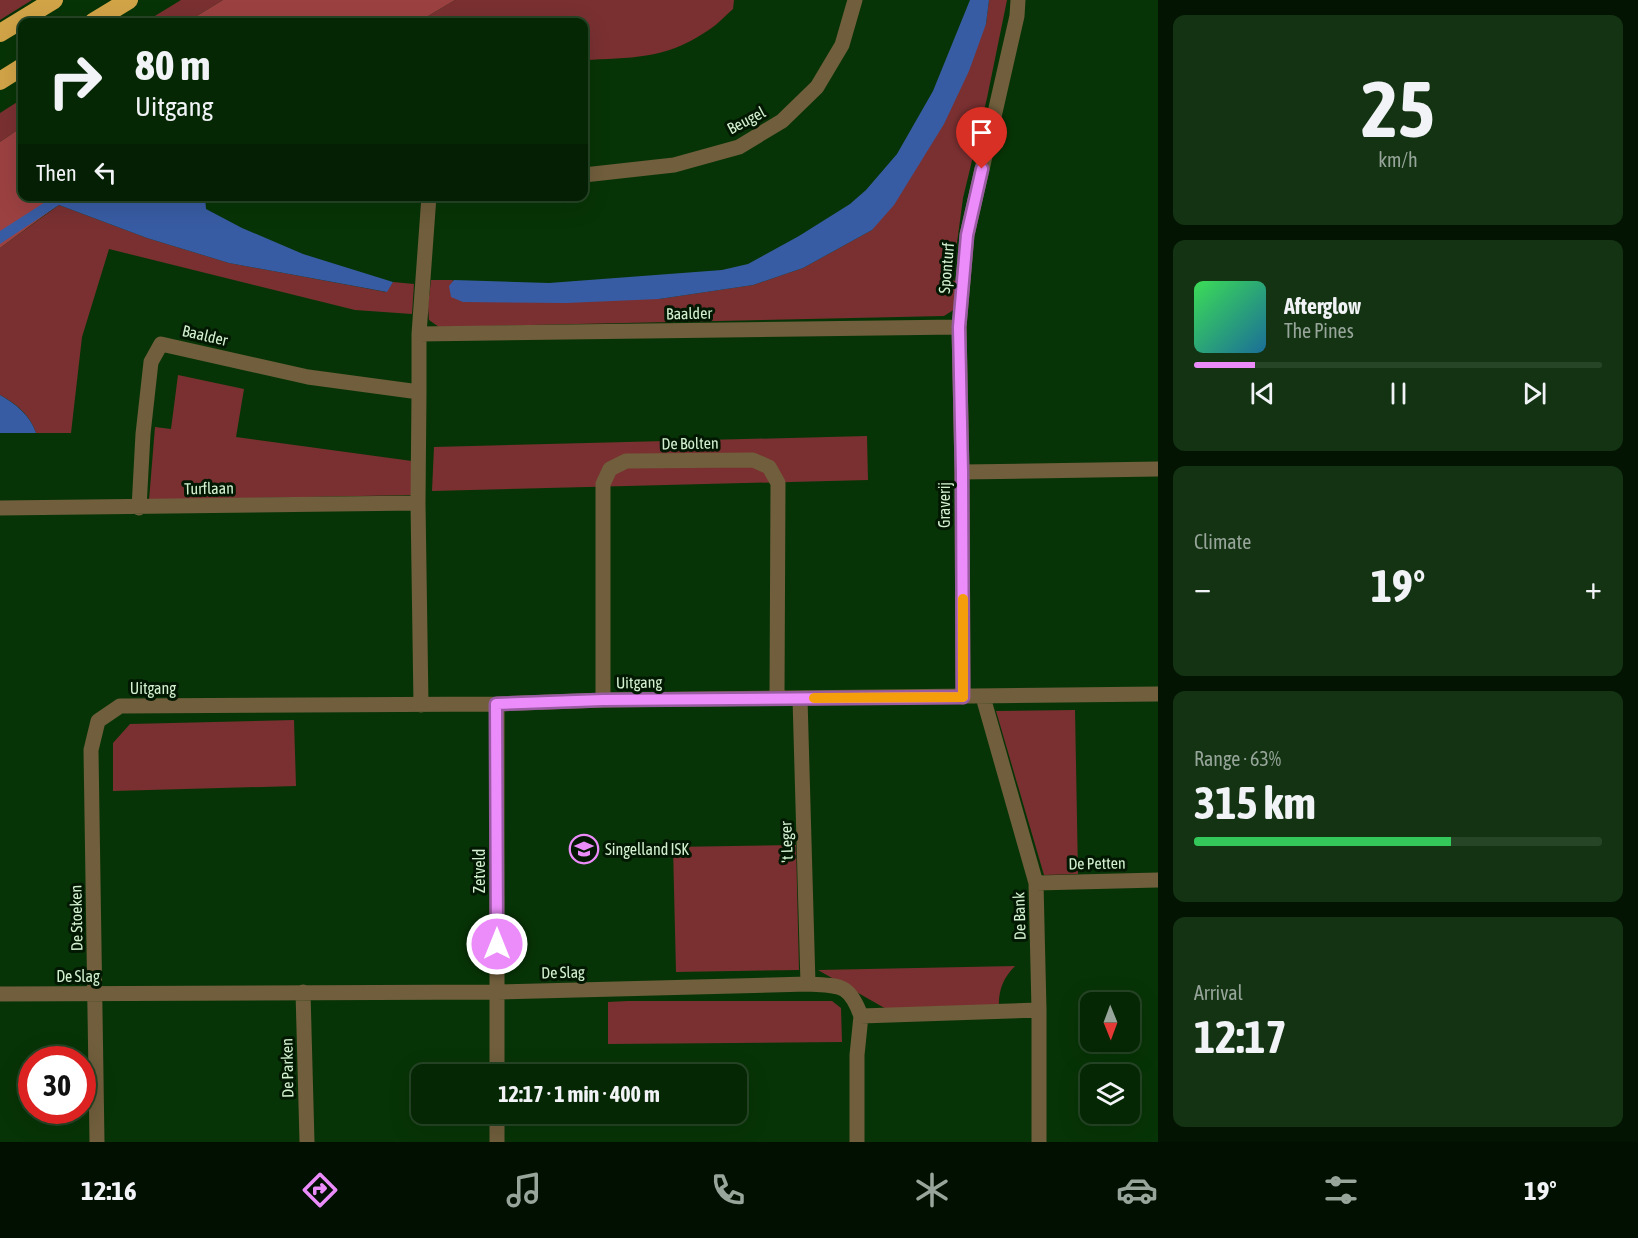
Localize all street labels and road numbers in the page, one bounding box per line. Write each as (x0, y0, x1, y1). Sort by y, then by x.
street label: Beugel (724, 102, 769, 138)
street label: Sponturf (935, 241, 958, 294)
street label: Baalder (666, 304, 712, 322)
street label: Baalder (181, 321, 230, 349)
street label: De Bolten (661, 434, 719, 452)
street label: Turflaan (184, 479, 234, 497)
street label: Graverij (935, 482, 954, 528)
street label: Uitgang (616, 673, 662, 692)
street label: Uitgang (130, 679, 176, 698)
street label: 't Leger (776, 821, 797, 863)
street label: Zetveld (470, 849, 488, 893)
street label: De Petten (1068, 854, 1126, 872)
street label: De Stoeken (66, 885, 86, 951)
street label: De Bank (1009, 892, 1029, 940)
street label: De Slag (541, 963, 585, 982)
street label: De Slag (56, 967, 100, 986)
street label: De Parken (277, 1038, 297, 1098)

